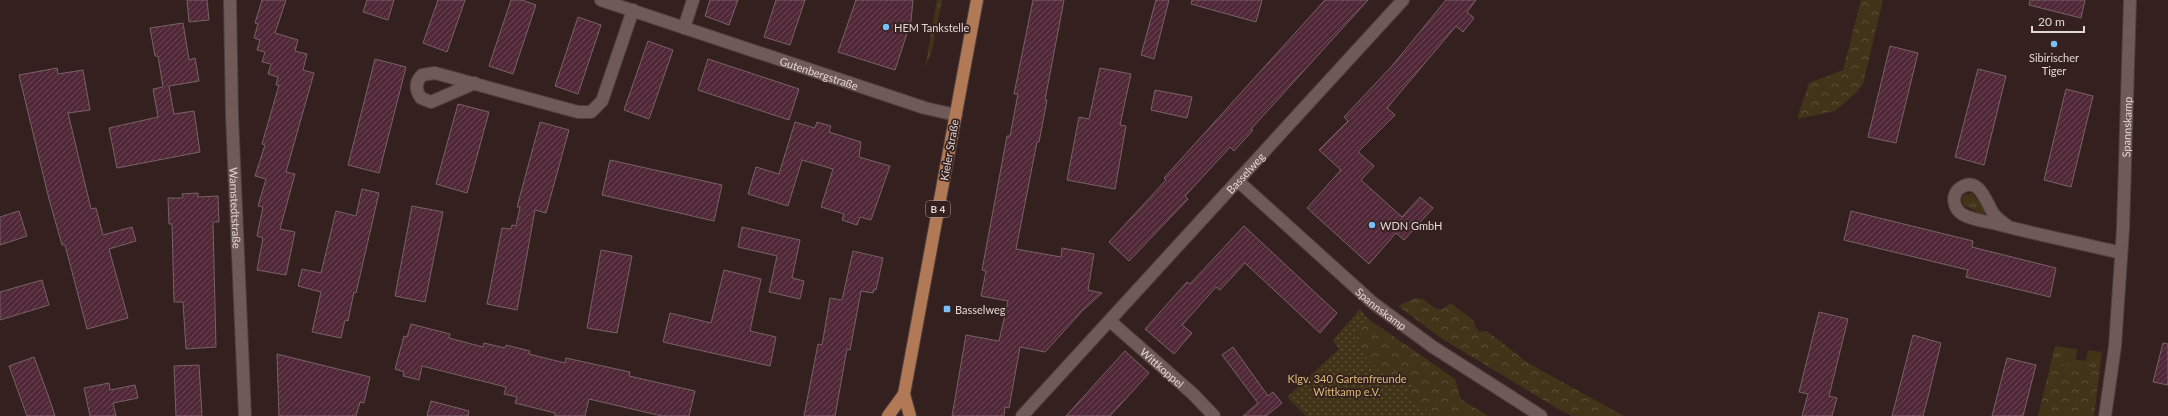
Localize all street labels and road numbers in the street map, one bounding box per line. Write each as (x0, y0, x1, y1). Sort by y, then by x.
street label: Gutenbergstraße (778, 54, 860, 92)
street label: Spannskamp (2119, 96, 2134, 158)
street label: Kieler Straße (937, 118, 961, 182)
street label: Basselweg (1223, 149, 1267, 196)
street label: Warnstedtstraße (228, 167, 244, 249)
road number: B 4 (926, 201, 950, 217)
street label: Spannskamp (1354, 285, 1409, 332)
street label: Wittkoppel (1138, 345, 1187, 390)

